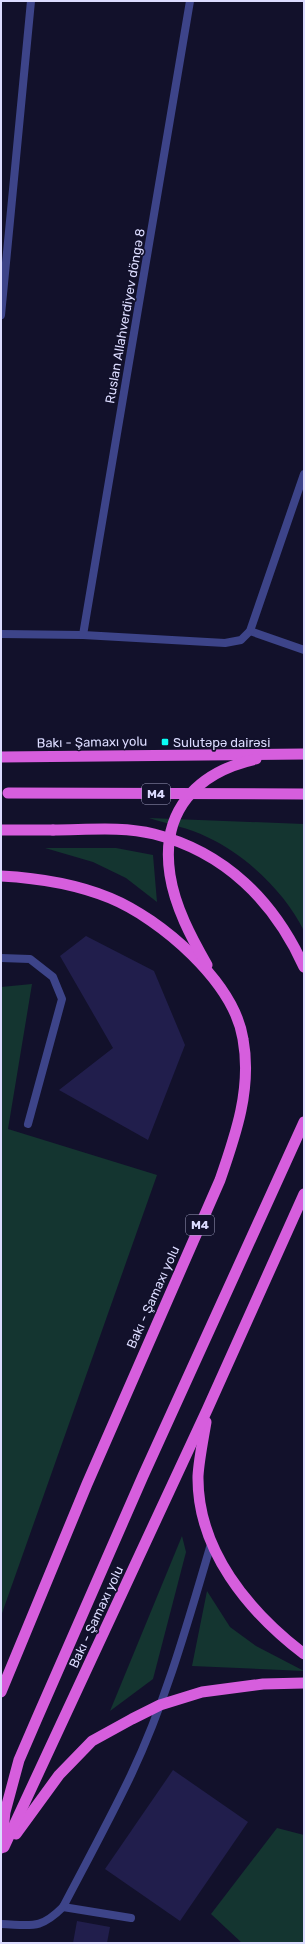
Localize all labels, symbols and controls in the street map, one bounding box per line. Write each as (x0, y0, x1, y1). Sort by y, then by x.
street label: Ruslan Allahverdiyev döngə 8 (102, 227, 149, 405)
street label: Bakı - Şamaxı yolu (36, 734, 148, 750)
place label: Sulutəpə dairəsi (173, 735, 270, 750)
marker: Sulutəpə dairəsi (160, 737, 170, 747)
road number: M4 (142, 784, 170, 804)
road number: M4 (186, 1215, 214, 1235)
street label: Bakı - Şamaxı yolu (124, 1243, 182, 1351)
street label: Bakı - Şamaxı yolu (66, 1564, 126, 1670)

